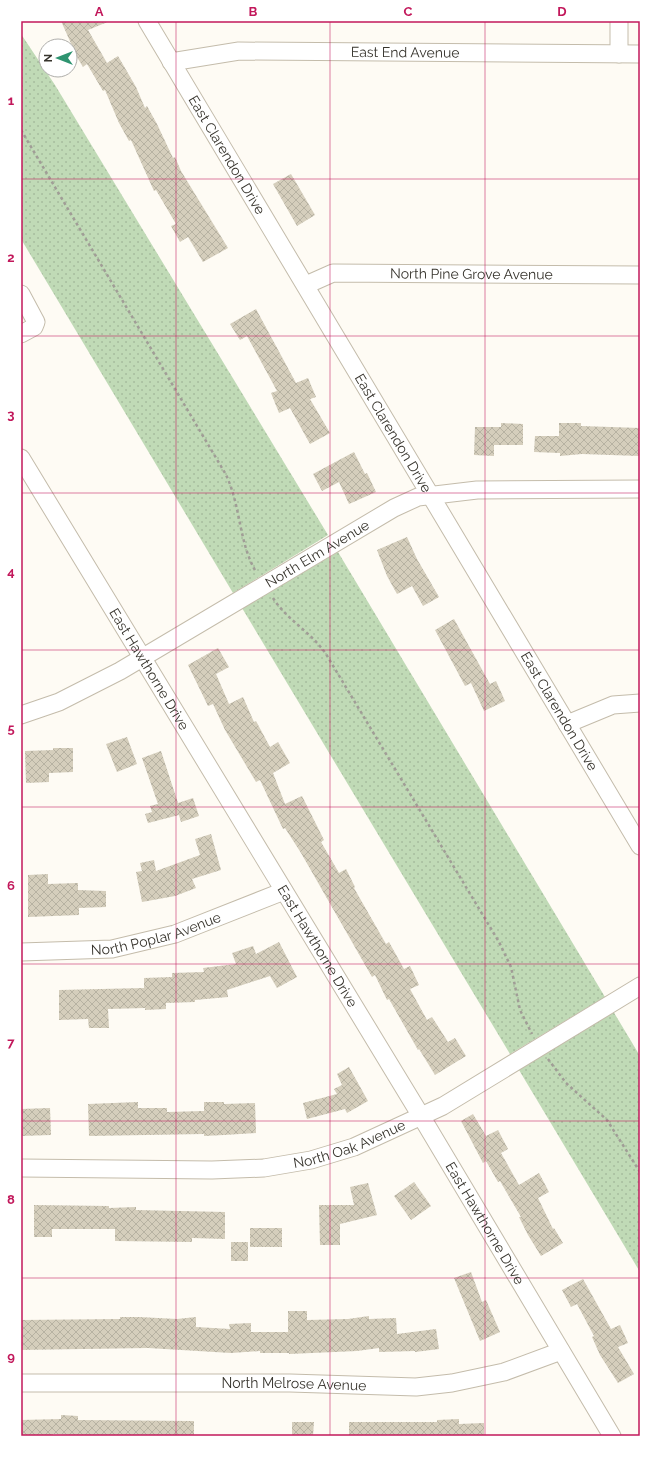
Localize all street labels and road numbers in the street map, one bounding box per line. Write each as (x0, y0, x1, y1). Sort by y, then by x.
street label: East End Avenue (351, 44, 460, 61)
street label: East Clarendon Drive (185, 93, 269, 217)
street label: North Pine Grove Avenue (390, 265, 553, 282)
street label: East Clarendon Drive (352, 371, 435, 495)
street label: North Elm Avenue (262, 517, 372, 591)
street label: East Hawthorne Drive (106, 605, 192, 733)
street label: East Clarendon Drive (518, 649, 601, 773)
street label: East Hawthorne Drive (274, 882, 361, 1010)
street label: North Poplar Avenue (91, 909, 223, 958)
street label: North Oak Avenue (292, 1117, 408, 1171)
street label: East Hawthorne Drive (442, 1159, 528, 1287)
street label: North Melrose Avenue (222, 1375, 367, 1393)

